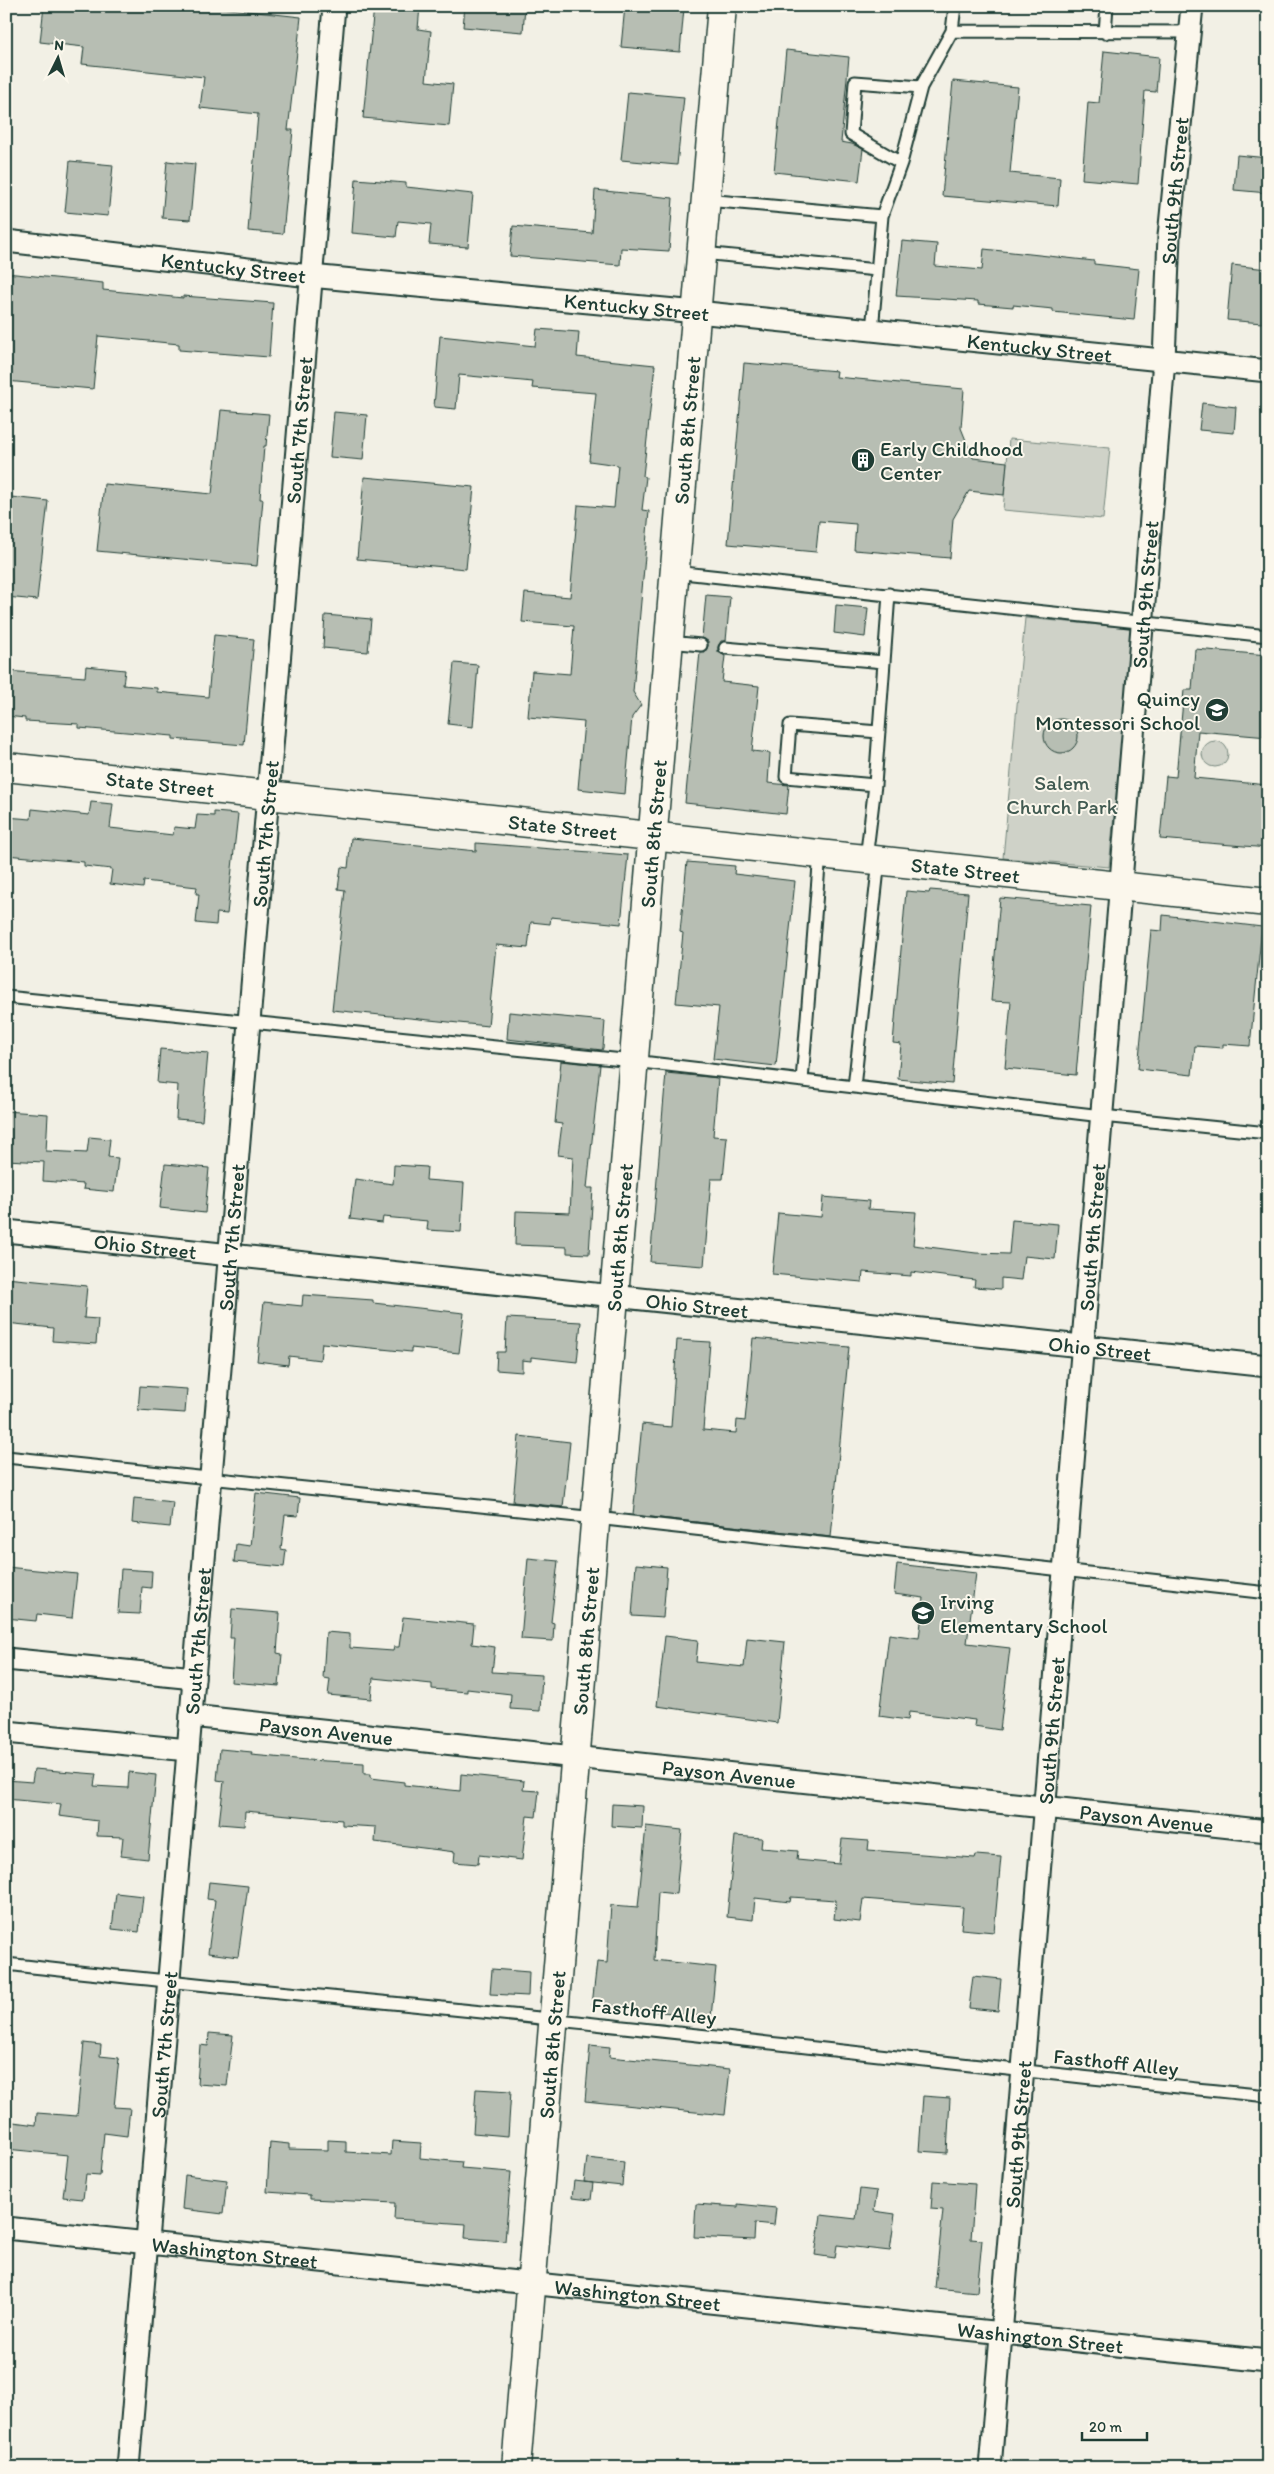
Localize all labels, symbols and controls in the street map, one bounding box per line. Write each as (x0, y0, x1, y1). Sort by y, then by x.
north arrow (32, 32, 82, 82)
text: N (54, 37, 65, 54)
street label: South 9th Street (1155, 115, 1193, 265)
street label: Kentucky Street (160, 246, 307, 288)
street label: Kentucky Street (563, 287, 711, 326)
street label: Kentucky Street (966, 327, 1113, 367)
street label: South 7th Street (280, 355, 317, 505)
street label: South 8th Street (668, 355, 705, 505)
place label: Early Childhood Center (880, 436, 1023, 485)
building icon: Early Childhood Center (850, 447, 876, 473)
street label: South 9th Street (1126, 519, 1163, 669)
place label: Quincy Montessori School (1035, 686, 1200, 735)
school or university icon: Quincy Montessori School (1204, 697, 1230, 723)
street label: South 8th Street (634, 758, 671, 909)
street label: South 7th Street (246, 759, 283, 908)
street label: State Street (104, 765, 216, 802)
park label: Salem Church Park (1006, 770, 1118, 819)
street label: State Street (507, 808, 619, 845)
street label: State Street (910, 851, 1021, 888)
street label: South 8th Street (600, 1162, 638, 1312)
street label: South 9th Street (1073, 1162, 1110, 1312)
street label: South 7th Street (212, 1163, 250, 1312)
street label: Ohio Street (92, 1228, 198, 1264)
street label: Ohio Street (644, 1287, 750, 1323)
street label: Ohio Street (1047, 1330, 1153, 1366)
street label: South 7th Street (179, 1566, 216, 1716)
street label: South 8th Street (567, 1566, 604, 1716)
place label: Irving Elementary School (940, 1589, 1108, 1638)
school or university icon: Irving Elementary School (910, 1600, 936, 1626)
street label: South 9th Street (1032, 1655, 1069, 1805)
street label: Payson Avenue (258, 1711, 394, 1750)
street label: Payson Avenue (661, 1754, 797, 1793)
street label: Payson Avenue (1078, 1798, 1215, 1838)
street label: South 8th Street (533, 1969, 570, 2120)
street label: South 7th Street (145, 1970, 182, 2119)
street label: Fasthoff Alley (590, 1992, 718, 2030)
street label: Fasthoff Alley (1052, 2043, 1180, 2081)
street label: South 9th Street (999, 2059, 1036, 2209)
street label: Washington Street (150, 2231, 319, 2273)
street label: Washington Street (553, 2273, 722, 2316)
street label: Washington Street (956, 2316, 1125, 2358)
scale bar (1082, 2409, 1146, 2441)
text: 20 m (1089, 2418, 1123, 2436)

